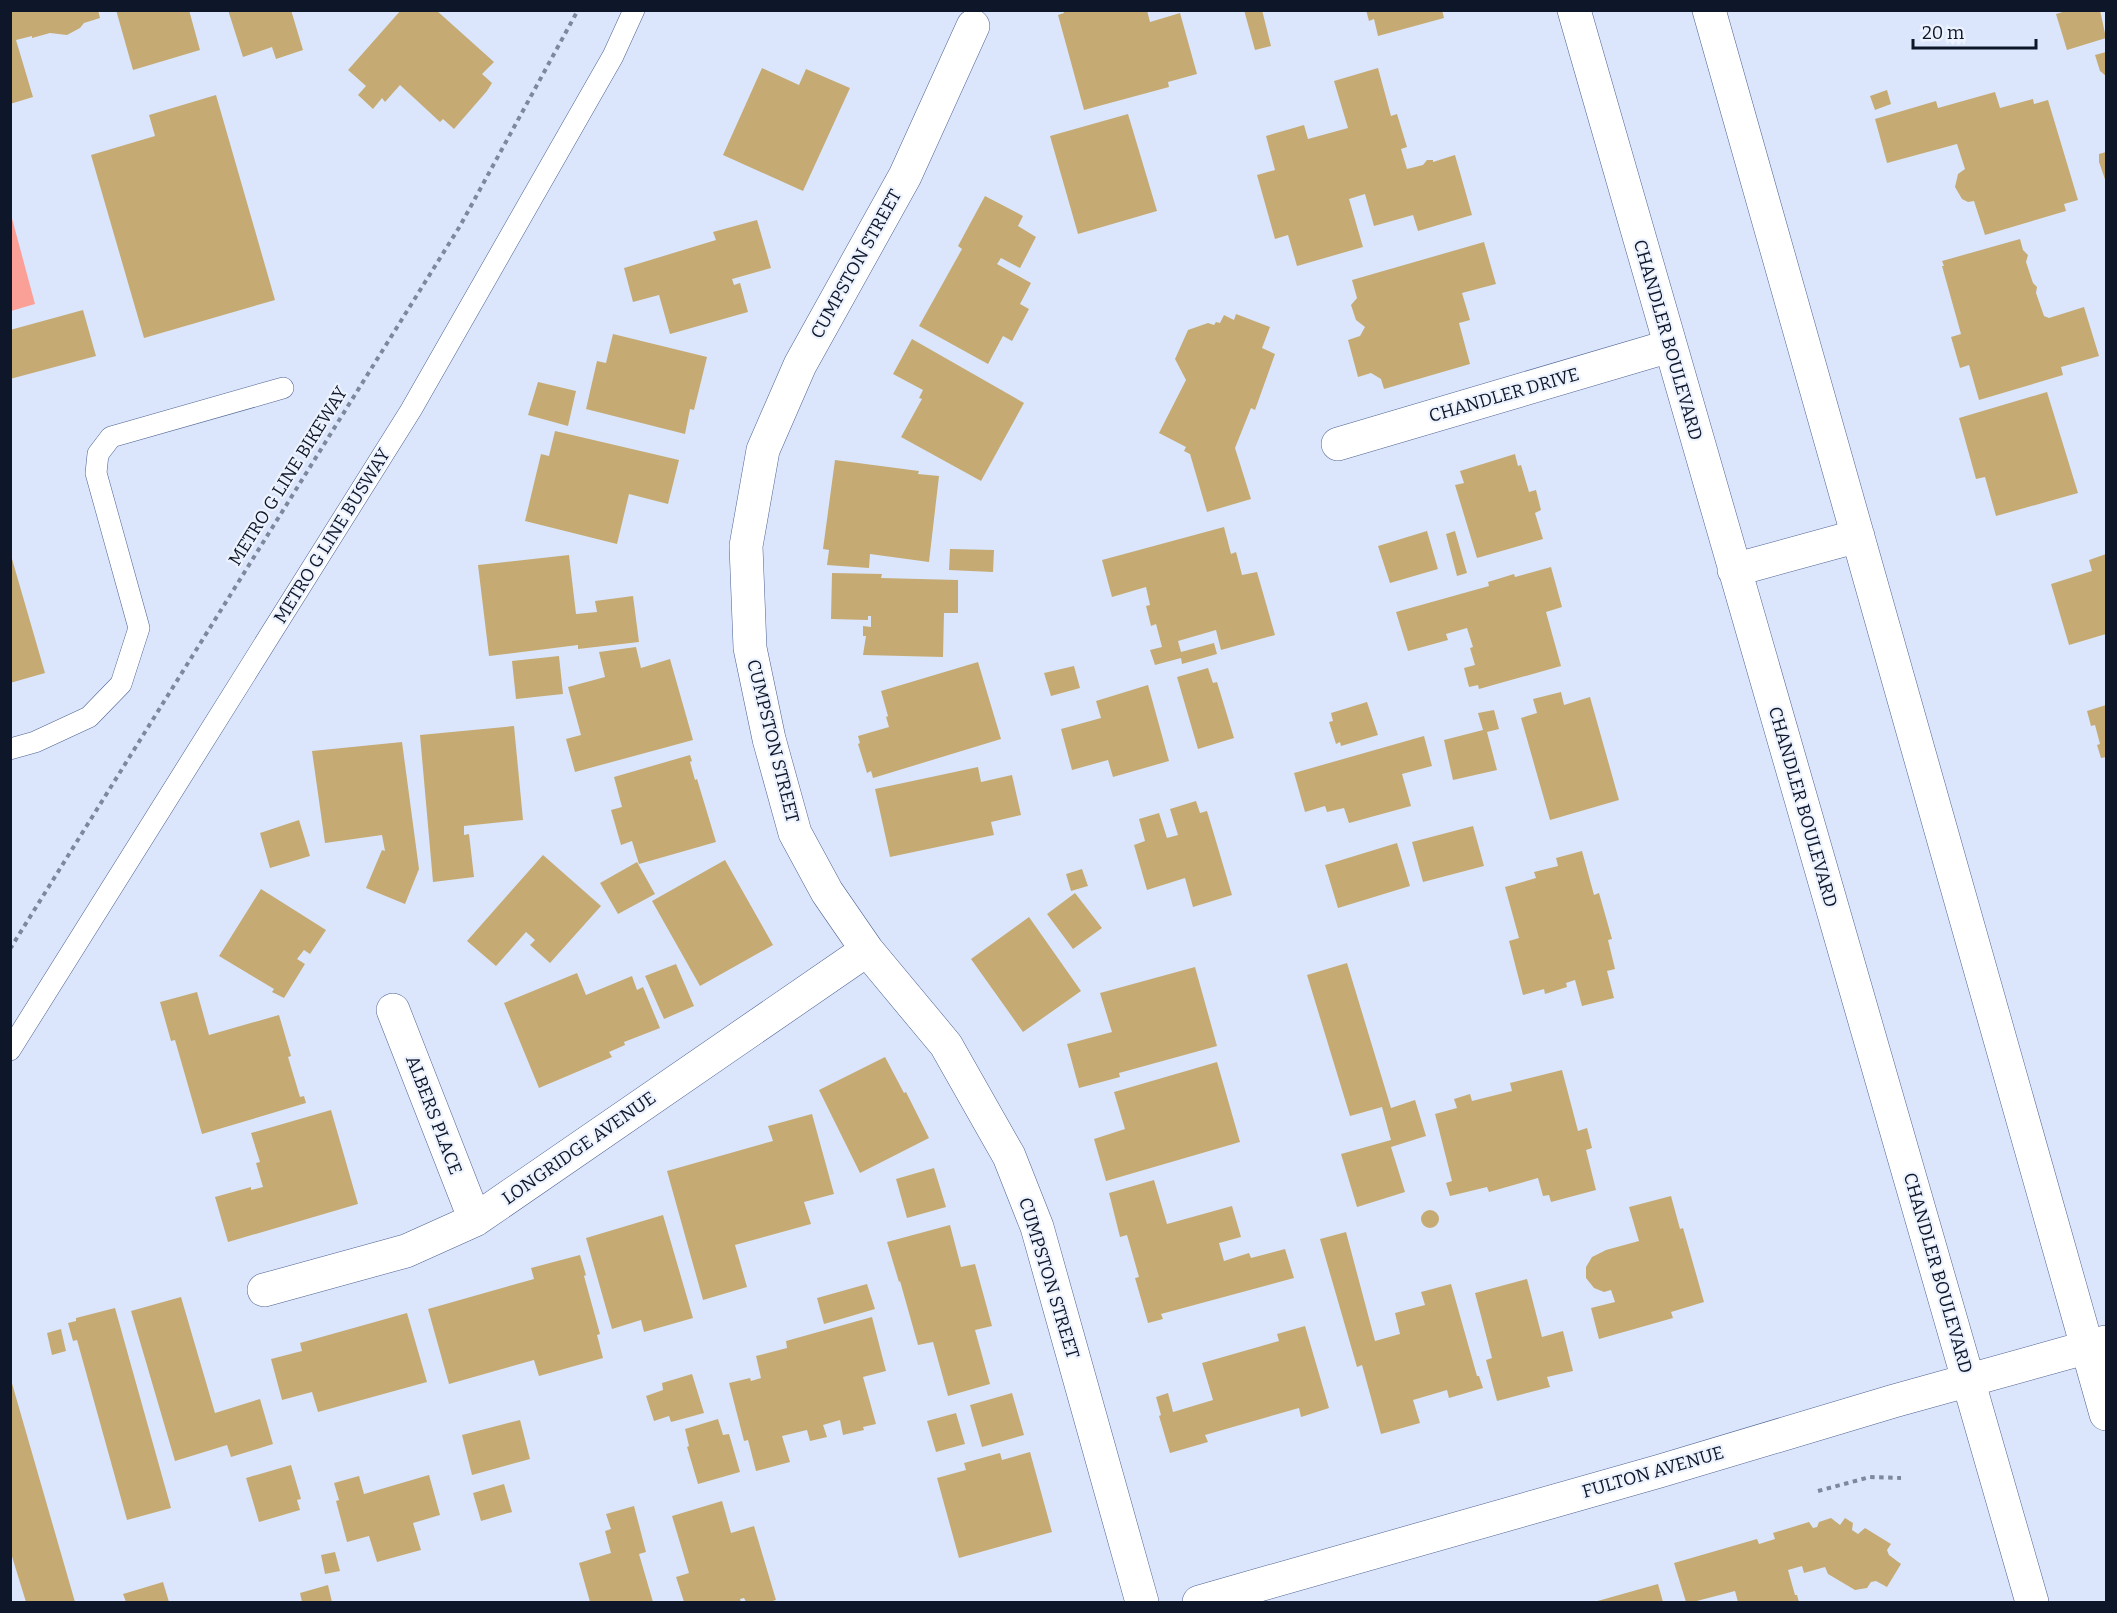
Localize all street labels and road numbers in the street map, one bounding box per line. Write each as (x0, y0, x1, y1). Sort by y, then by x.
street label: CUMPSTON STREET (806, 185, 906, 343)
street label: CHANDLER BOULEVARD (1629, 237, 1707, 443)
street label: CHANDLER DRIVE (1426, 363, 1582, 427)
street label: METRO G LINE BIKEWAY (224, 382, 352, 570)
street label: METRO G LINE BUSWAY (269, 444, 395, 627)
street label: CUMPSTON STREET (742, 657, 804, 825)
street label: CHANDLER BOULEVARD (1764, 704, 1842, 910)
street label: ALBERS PLACE (401, 1052, 467, 1178)
street label: LONGRIDGE AVENUE (498, 1087, 660, 1209)
street label: CHANDLER BOULEVARD (1899, 1170, 1977, 1376)
street label: CUMPSTON STREET (1014, 1195, 1084, 1362)
street label: FULTON AVENUE (1580, 1441, 1726, 1503)

